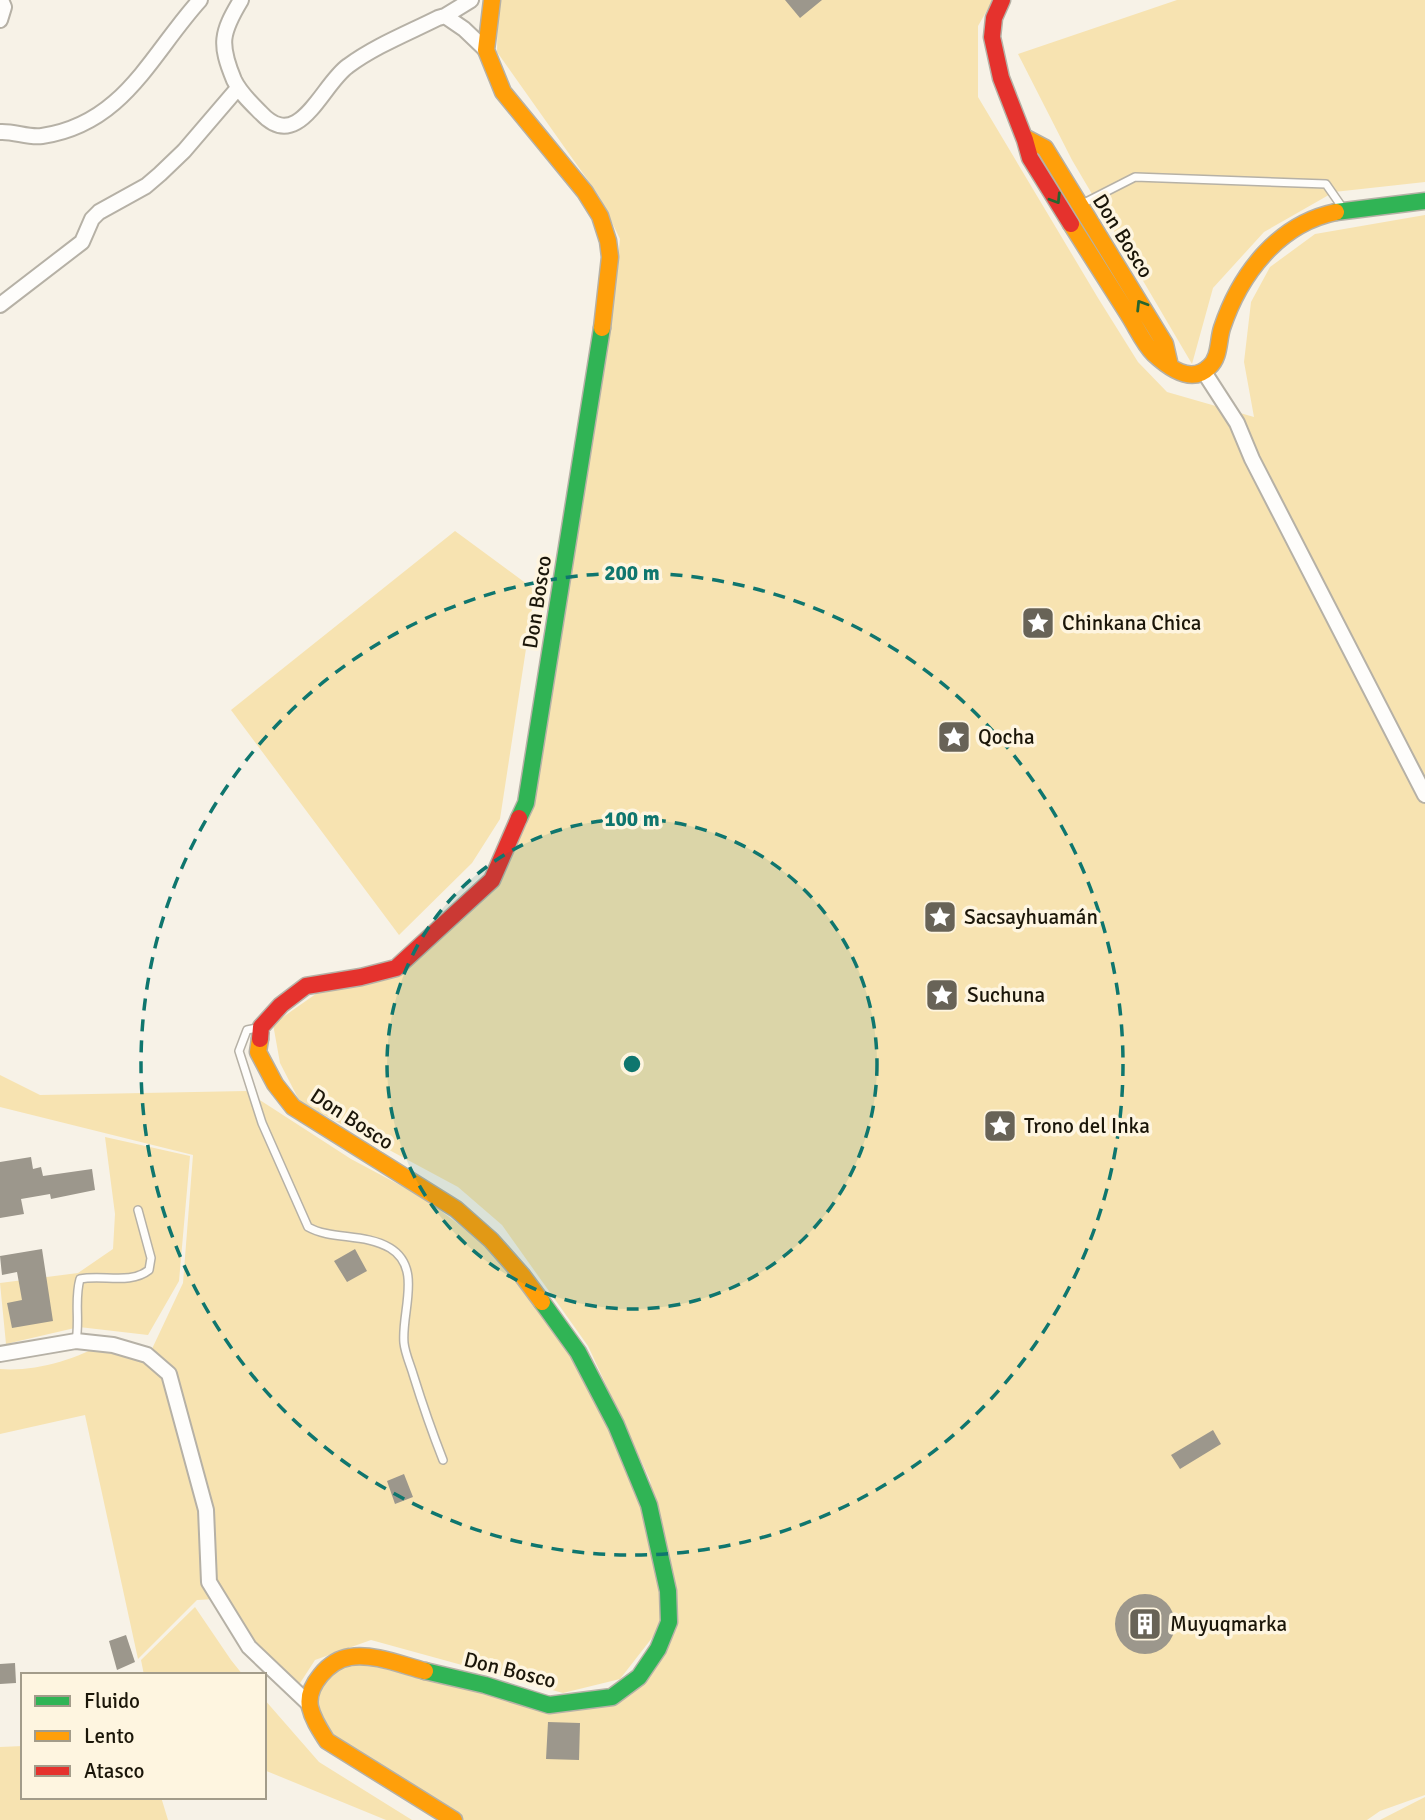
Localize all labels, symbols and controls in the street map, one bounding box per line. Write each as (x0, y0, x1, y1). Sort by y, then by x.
street label: Don Bosco (1087, 189, 1159, 283)
one-way arrow (1047, 191, 1060, 204)
one-way arrow (1137, 300, 1150, 313)
street label: Don Bosco (517, 553, 557, 651)
text: 200 m (604, 560, 660, 586)
place icon: Chinkana Chica (1019, 604, 1057, 642)
place label: Chinkana Chica (1062, 610, 1202, 636)
place icon: Qocha (935, 718, 973, 756)
place label: Qocha (978, 724, 1035, 750)
text: 100 m (604, 806, 660, 832)
place icon: Sacsayhuamán (921, 898, 959, 936)
place label: Sacsayhuamán (964, 904, 1098, 930)
place icon: Suchuna (923, 976, 961, 1014)
place label: Suchuna (967, 982, 1045, 1008)
centre of rings (620, 1052, 644, 1076)
street label: Don Bosco (305, 1082, 399, 1156)
place icon: Trono del Inka (981, 1107, 1019, 1145)
place label: Trono del Inka (1024, 1113, 1150, 1139)
building icon: Muyuqmarka (1126, 1605, 1164, 1643)
place label: Muyuqmarka (1170, 1611, 1287, 1637)
street label: Don Bosco (461, 1646, 559, 1694)
legend (21, 1673, 266, 1799)
text: Fluido (84, 1688, 140, 1714)
text: Lento (84, 1723, 134, 1749)
text: Atasco (84, 1758, 144, 1784)

